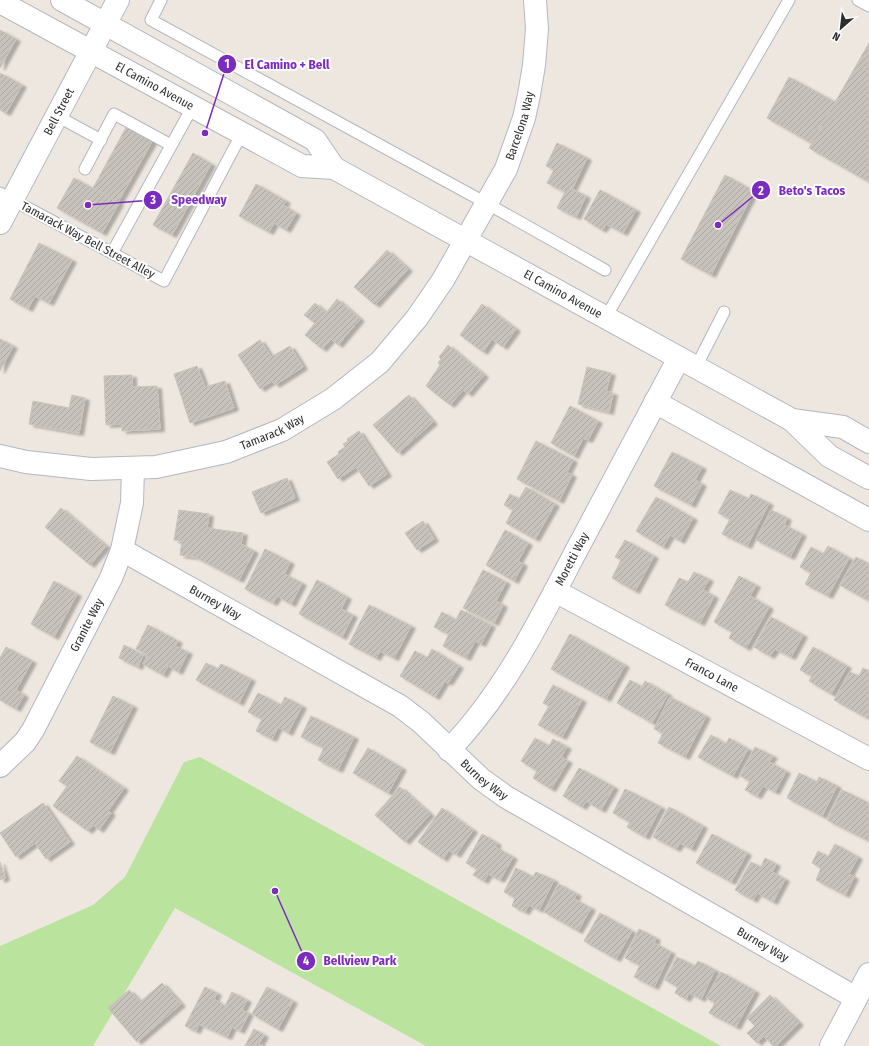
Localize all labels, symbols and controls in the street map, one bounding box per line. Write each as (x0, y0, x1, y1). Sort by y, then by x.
north arrow (821, 8, 861, 48)
text: N (831, 29, 843, 44)
callout: El Camino + Bell (217, 52, 338, 77)
text: 1 (224, 57, 230, 71)
text: El Camino + Bell (244, 57, 330, 72)
street label: El Camino Avenue (113, 59, 196, 113)
street label: Bell Street (41, 86, 77, 138)
street label: Barcelona Way (503, 90, 537, 162)
callout: Beto's Tacos (751, 178, 853, 203)
text: Beto's Tacos (779, 183, 846, 198)
text: 2 (757, 184, 764, 198)
callout: Speedway (143, 187, 234, 212)
text: Speedway (171, 192, 227, 207)
text: 3 (149, 193, 156, 207)
street label: Tamarack Way Bell Street Alley (19, 199, 158, 282)
street label: El Camino Avenue (521, 267, 605, 321)
street label: Tamarack Way (238, 411, 307, 453)
street label: Moretti Way (552, 529, 592, 588)
street label: Burney Way (187, 582, 244, 623)
street label: Granite Way (67, 595, 107, 654)
street label: Franco Lane (683, 655, 741, 695)
street label: Burney Way (458, 756, 511, 804)
street label: Burney Way (735, 924, 792, 965)
callout: Bellview Park (296, 948, 405, 973)
text: Bellview Park (324, 953, 397, 968)
text: 4 (303, 954, 309, 968)

